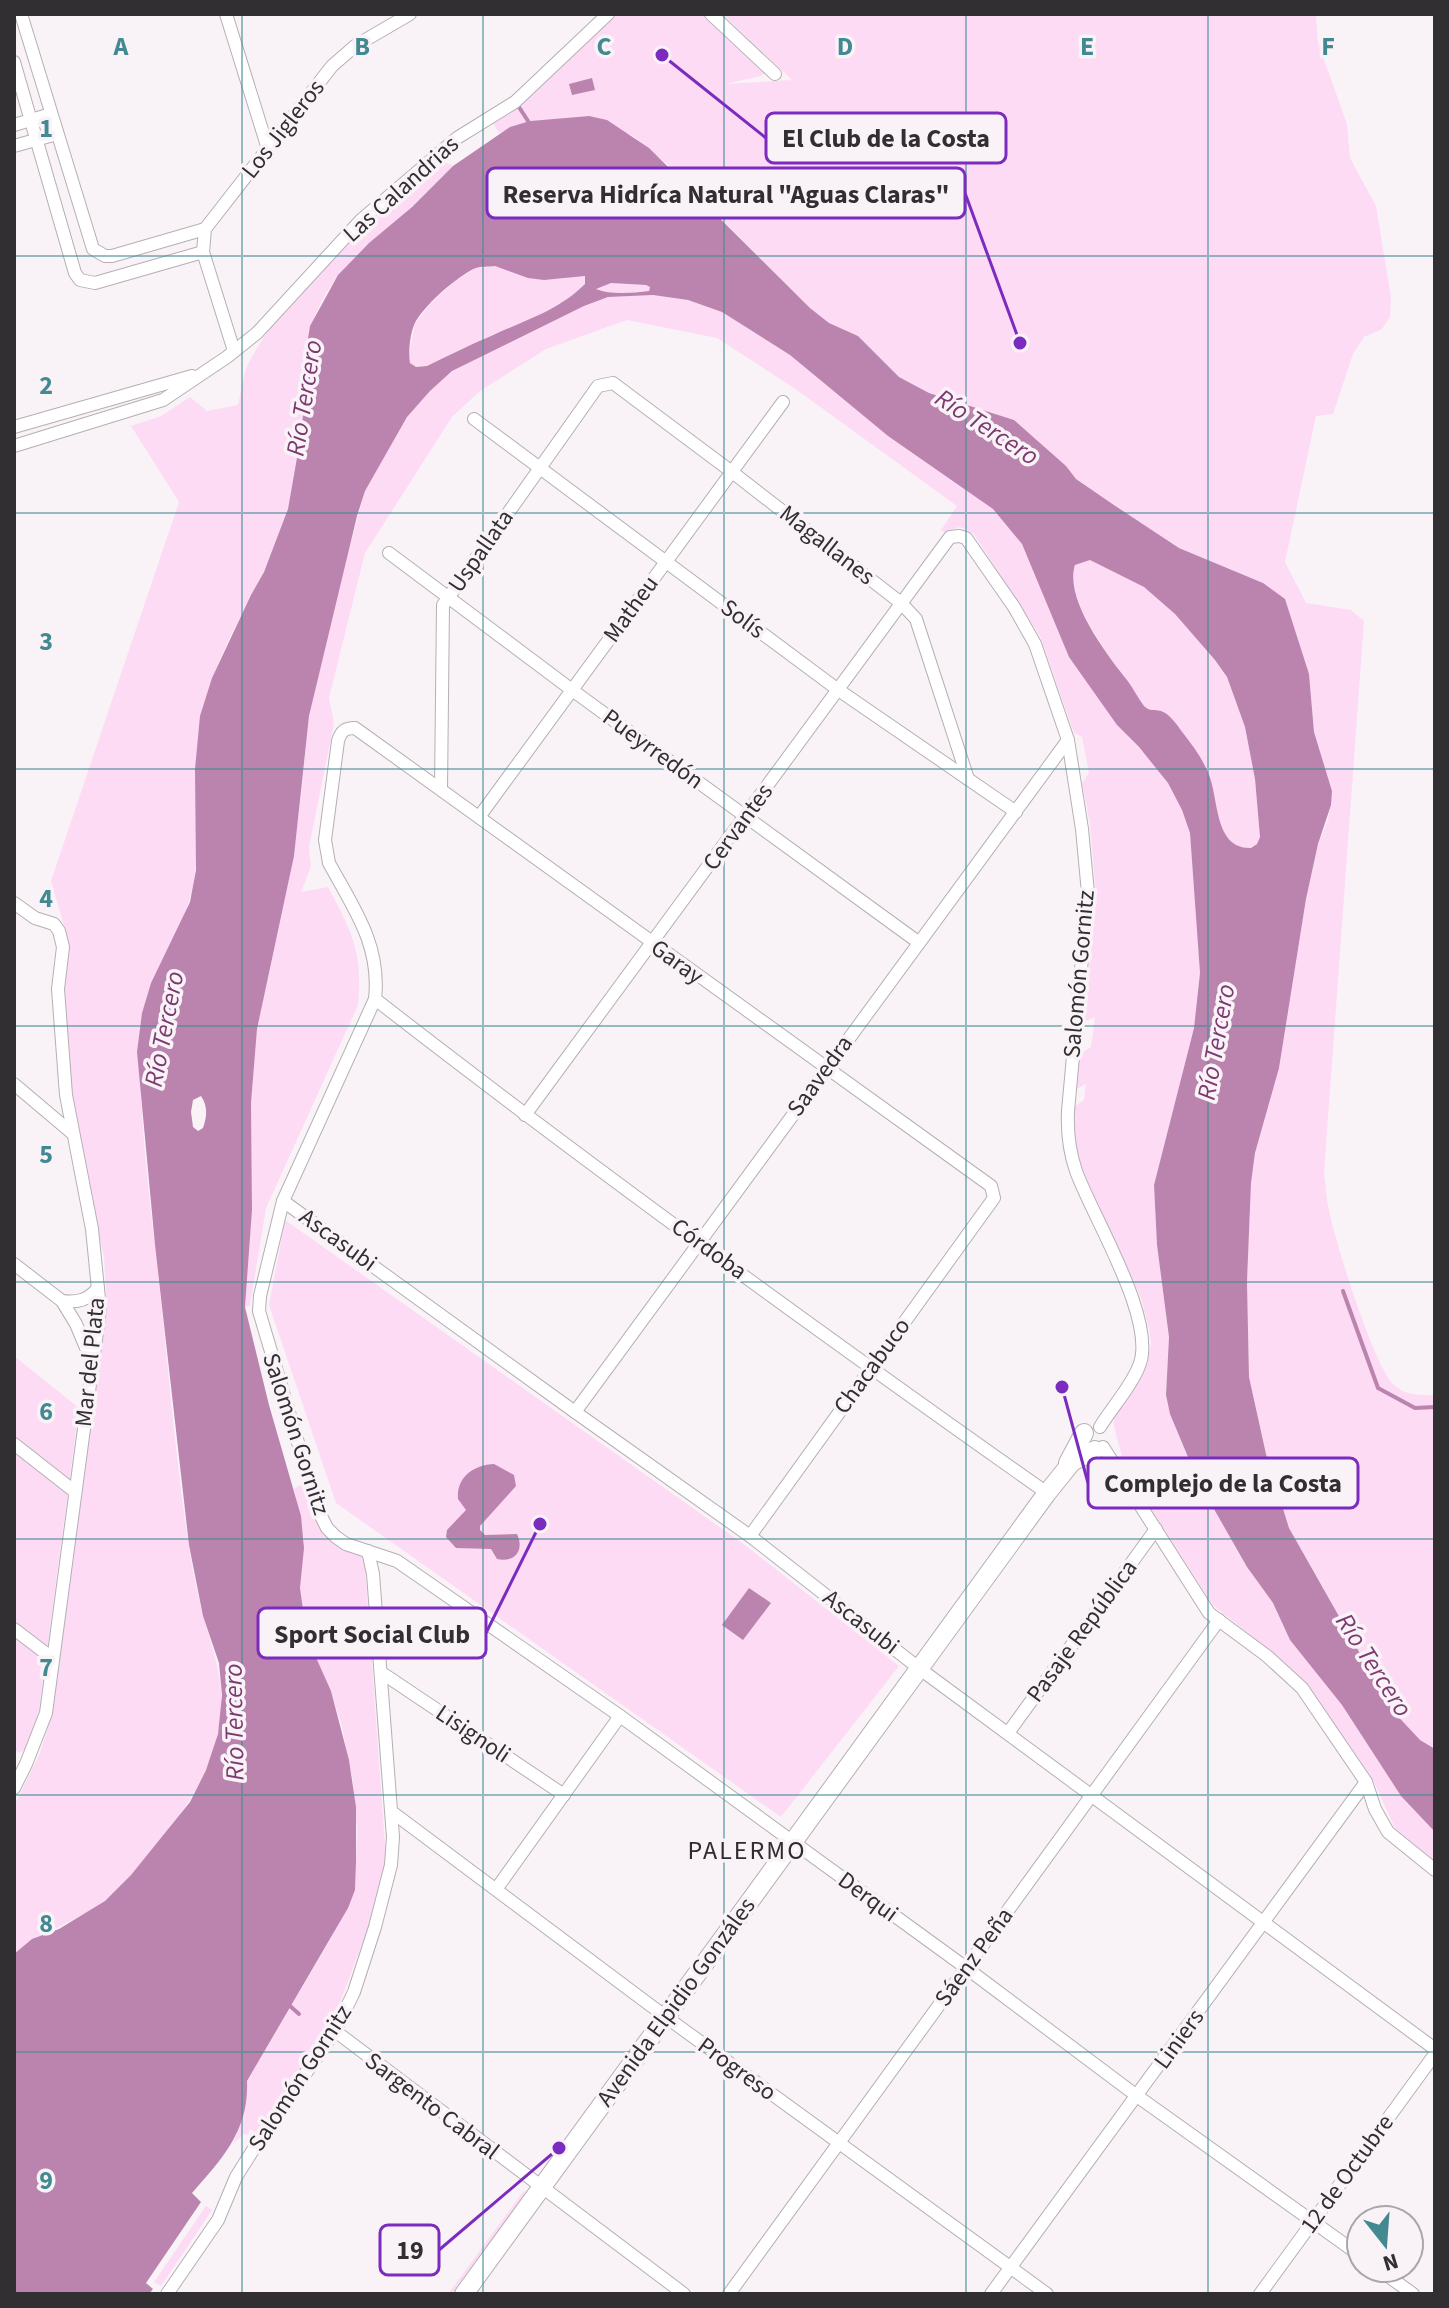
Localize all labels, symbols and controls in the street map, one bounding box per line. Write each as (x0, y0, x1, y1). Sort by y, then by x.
text: A (113, 28, 130, 65)
text: B (354, 28, 370, 65)
text: C (596, 28, 612, 65)
text: D (837, 28, 853, 65)
text: E (1080, 28, 1094, 65)
text: F (1321, 28, 1335, 65)
street label: Los Jigleros (233, 72, 333, 186)
text: 1 (39, 110, 53, 147)
callout: El Club de la Costa (766, 113, 1006, 163)
text: El Club de la Costa (782, 120, 990, 157)
street label: Las Calandrias (335, 127, 467, 251)
callout: Reserva Hidríca Natural "Aguas Claras" (487, 168, 965, 218)
text: Reserva Hidríca Natural "Aguas Claras" (503, 176, 949, 213)
water label: Río Tercero (277, 337, 331, 459)
text: 2 (39, 367, 53, 404)
water label: Río Tercero (928, 380, 1046, 474)
street label: Magallanes (772, 496, 882, 594)
street label: Uspallata (440, 502, 522, 600)
street label: Matheu (595, 568, 667, 650)
street label: Solís (713, 591, 773, 647)
text: 3 (39, 623, 53, 660)
street label: Pueyrredón (595, 700, 711, 798)
street label: Cervantes (694, 776, 782, 878)
text: 4 (39, 880, 53, 917)
street label: Salomón Gornitz (1054, 889, 1104, 1059)
street label: Garay (643, 931, 711, 993)
water label: Río Tercero (135, 968, 193, 1090)
water label: Río Tercero (1188, 981, 1244, 1103)
street label: Saavedra (778, 1028, 862, 1124)
text: 5 (39, 1136, 53, 1173)
street label: Ascasubi (292, 1200, 384, 1280)
street label: Córdoba (664, 1210, 754, 1288)
street label: Mar del Plata (66, 1296, 114, 1428)
street label: Chacabuco (825, 1311, 919, 1421)
street label: Salomón Gornitz (253, 1349, 339, 1519)
text: 6 (39, 1393, 53, 1430)
callout: Complejo de la Costa (1088, 1458, 1358, 1508)
text: Complejo de la Costa (1104, 1465, 1342, 1502)
street label: Pasaje República (1018, 1552, 1146, 1710)
street label: Ascasubi (815, 1581, 907, 1663)
water label: Río Tercero (1327, 1606, 1421, 1724)
callout: Sport Social Club (258, 1608, 486, 1658)
text: Sport Social Club (274, 1616, 470, 1653)
text: 7 (39, 1649, 53, 1686)
water label: Río Tercero (214, 1663, 254, 1781)
street label: Lisignoli (428, 1696, 518, 1772)
district label: PALERMO (688, 1832, 806, 1869)
street label: Derqui (831, 1863, 905, 1931)
street label: Avenida Elpidio Gonzáles (588, 1890, 764, 2114)
street label: Sáenz Peña (926, 1900, 1022, 2014)
text: 8 (39, 1905, 53, 1942)
street label: Salomón Gornitz (239, 1998, 361, 2158)
street label: Liniers (1145, 2002, 1213, 2076)
street label: Progreso (690, 2028, 784, 2110)
street label: Sargento Cabral (357, 2044, 507, 2168)
street label: 12 de Octubre (1292, 2107, 1402, 2241)
text: 9 (39, 2162, 53, 2199)
north arrow (1345, 2204, 1425, 2284)
callout: 19 (380, 2225, 439, 2275)
text: 19 (396, 2232, 424, 2269)
text: N (1379, 2245, 1402, 2280)

